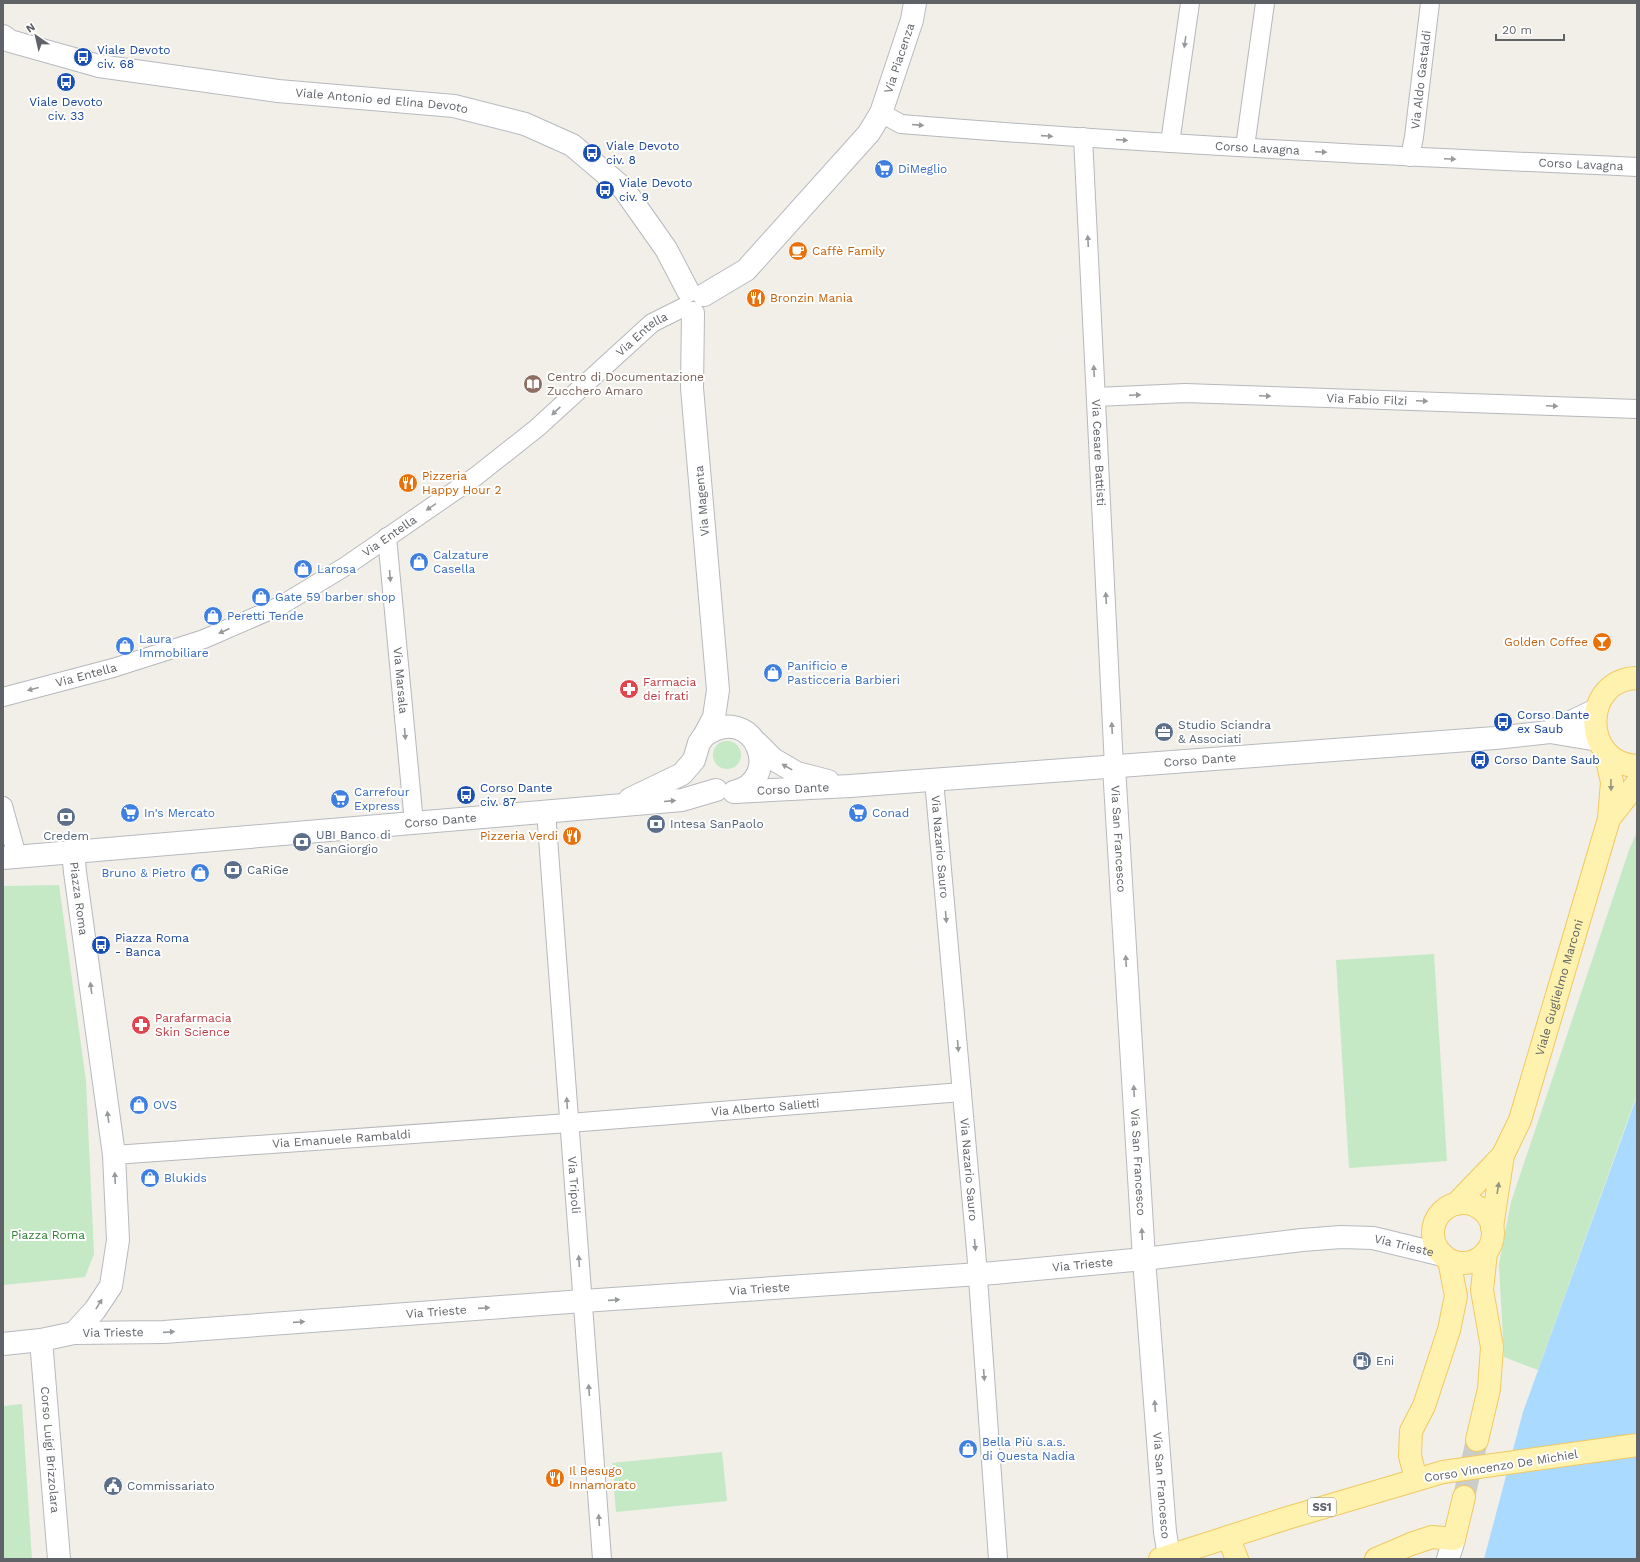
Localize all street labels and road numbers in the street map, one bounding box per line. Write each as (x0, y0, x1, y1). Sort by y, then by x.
street label: Via Piacenza (881, 21, 918, 95)
street label: Via Aldo Gastaldi (1408, 29, 1434, 130)
street label: Viale Antonio ed Elina Devoto (295, 86, 470, 116)
street label: Corso Lavagna (1214, 139, 1300, 158)
street label: Corso Lavagna (1538, 156, 1624, 173)
street label: Via Entella (613, 309, 670, 359)
street label: Via Fabio Filzi (1326, 391, 1408, 408)
street label: Via Cesare Battisti (1089, 399, 1108, 506)
street label: Via Magenta (692, 465, 712, 537)
street label: Via Entella (360, 512, 419, 560)
street label: Via Marsala (390, 646, 411, 715)
street label: Via Entella (54, 660, 119, 690)
street label: Corso Dante (1163, 750, 1237, 770)
street label: Corso Dante (756, 780, 830, 798)
street label: Via San Francesco (1108, 785, 1129, 893)
street label: Via Nazario Sauro (928, 795, 952, 899)
street label: Corso Dante (404, 811, 477, 831)
street label: Piazza Roma (67, 861, 91, 936)
street label: Viale Guglielmo Marconi (1532, 918, 1586, 1057)
street label: Via Alberto Salietti (711, 1096, 820, 1119)
street label: Via San Francesco (1128, 1108, 1148, 1216)
street label: Via Nazario Sauro (957, 1117, 980, 1222)
street label: Via Emanuele Rambaldi (272, 1127, 411, 1151)
street label: Via Tripoli (565, 1156, 583, 1214)
street label: Via Trieste (1373, 1232, 1436, 1260)
street label: Via Trieste (1052, 1255, 1114, 1275)
street label: Via Trieste (729, 1280, 790, 1298)
street label: Via Trieste (405, 1303, 467, 1321)
street label: Via Trieste (82, 1325, 144, 1340)
street label: Corso Luigi Brizzolara (38, 1386, 62, 1514)
street label: Via San Francesco (1150, 1431, 1173, 1540)
street label: Corso Vincenzo De Michiel (1423, 1447, 1579, 1485)
road number: SS1 (1308, 1498, 1336, 1516)

